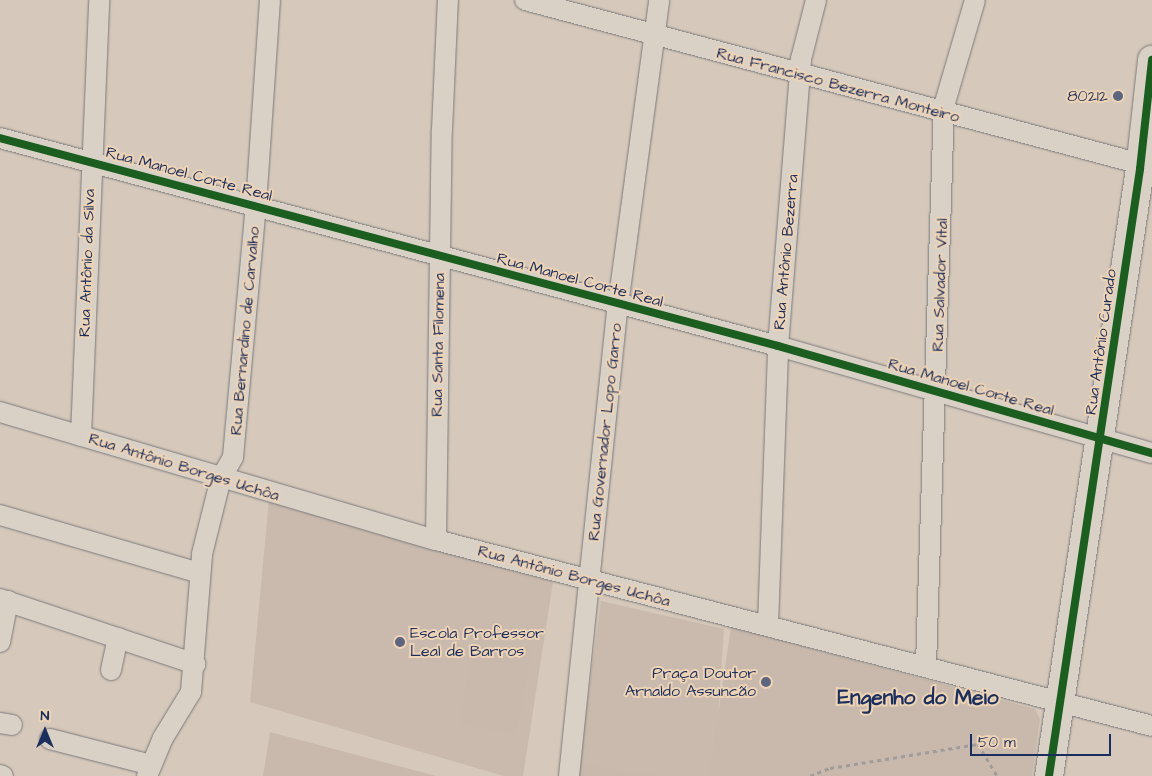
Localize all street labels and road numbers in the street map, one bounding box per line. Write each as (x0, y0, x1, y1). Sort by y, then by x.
street label: Rua Francisco Bezerra Monteiro (714, 43, 962, 127)
street label: Rua Manoel Corte Real (104, 143, 274, 205)
street label: Rua Antônio Bezerra (770, 173, 802, 331)
street label: Rua Antônio da Silva (75, 189, 99, 337)
street label: Rua Salvador Vital (928, 218, 952, 352)
street label: Rua Bernardino de Carvalho (226, 226, 264, 436)
street label: Rua Manoel Corte Real (495, 249, 665, 311)
street label: Rua Antônio Curado (1081, 268, 1121, 416)
street label: Rua Santa Filomena (427, 273, 449, 417)
street label: Rua Governador Lopo Garro (584, 322, 626, 542)
street label: Rua Manoel Corte Real (886, 354, 1056, 420)
street label: Rua Antônio Borges Uchôa (86, 429, 282, 505)
street label: Rua Antônio Borges Uchôa (476, 541, 672, 611)

